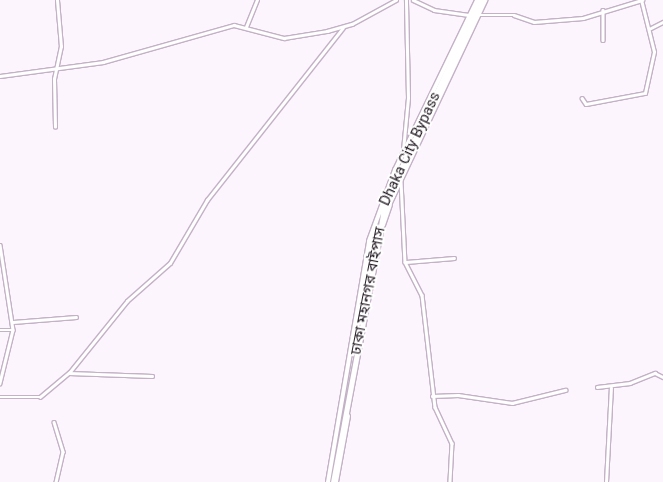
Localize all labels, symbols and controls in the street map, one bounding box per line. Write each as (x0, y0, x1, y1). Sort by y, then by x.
street label: Dhaka City Bypass (376, 89, 444, 209)
street label: ঢাকা মহানগর বাইপাস (347, 226, 389, 356)

